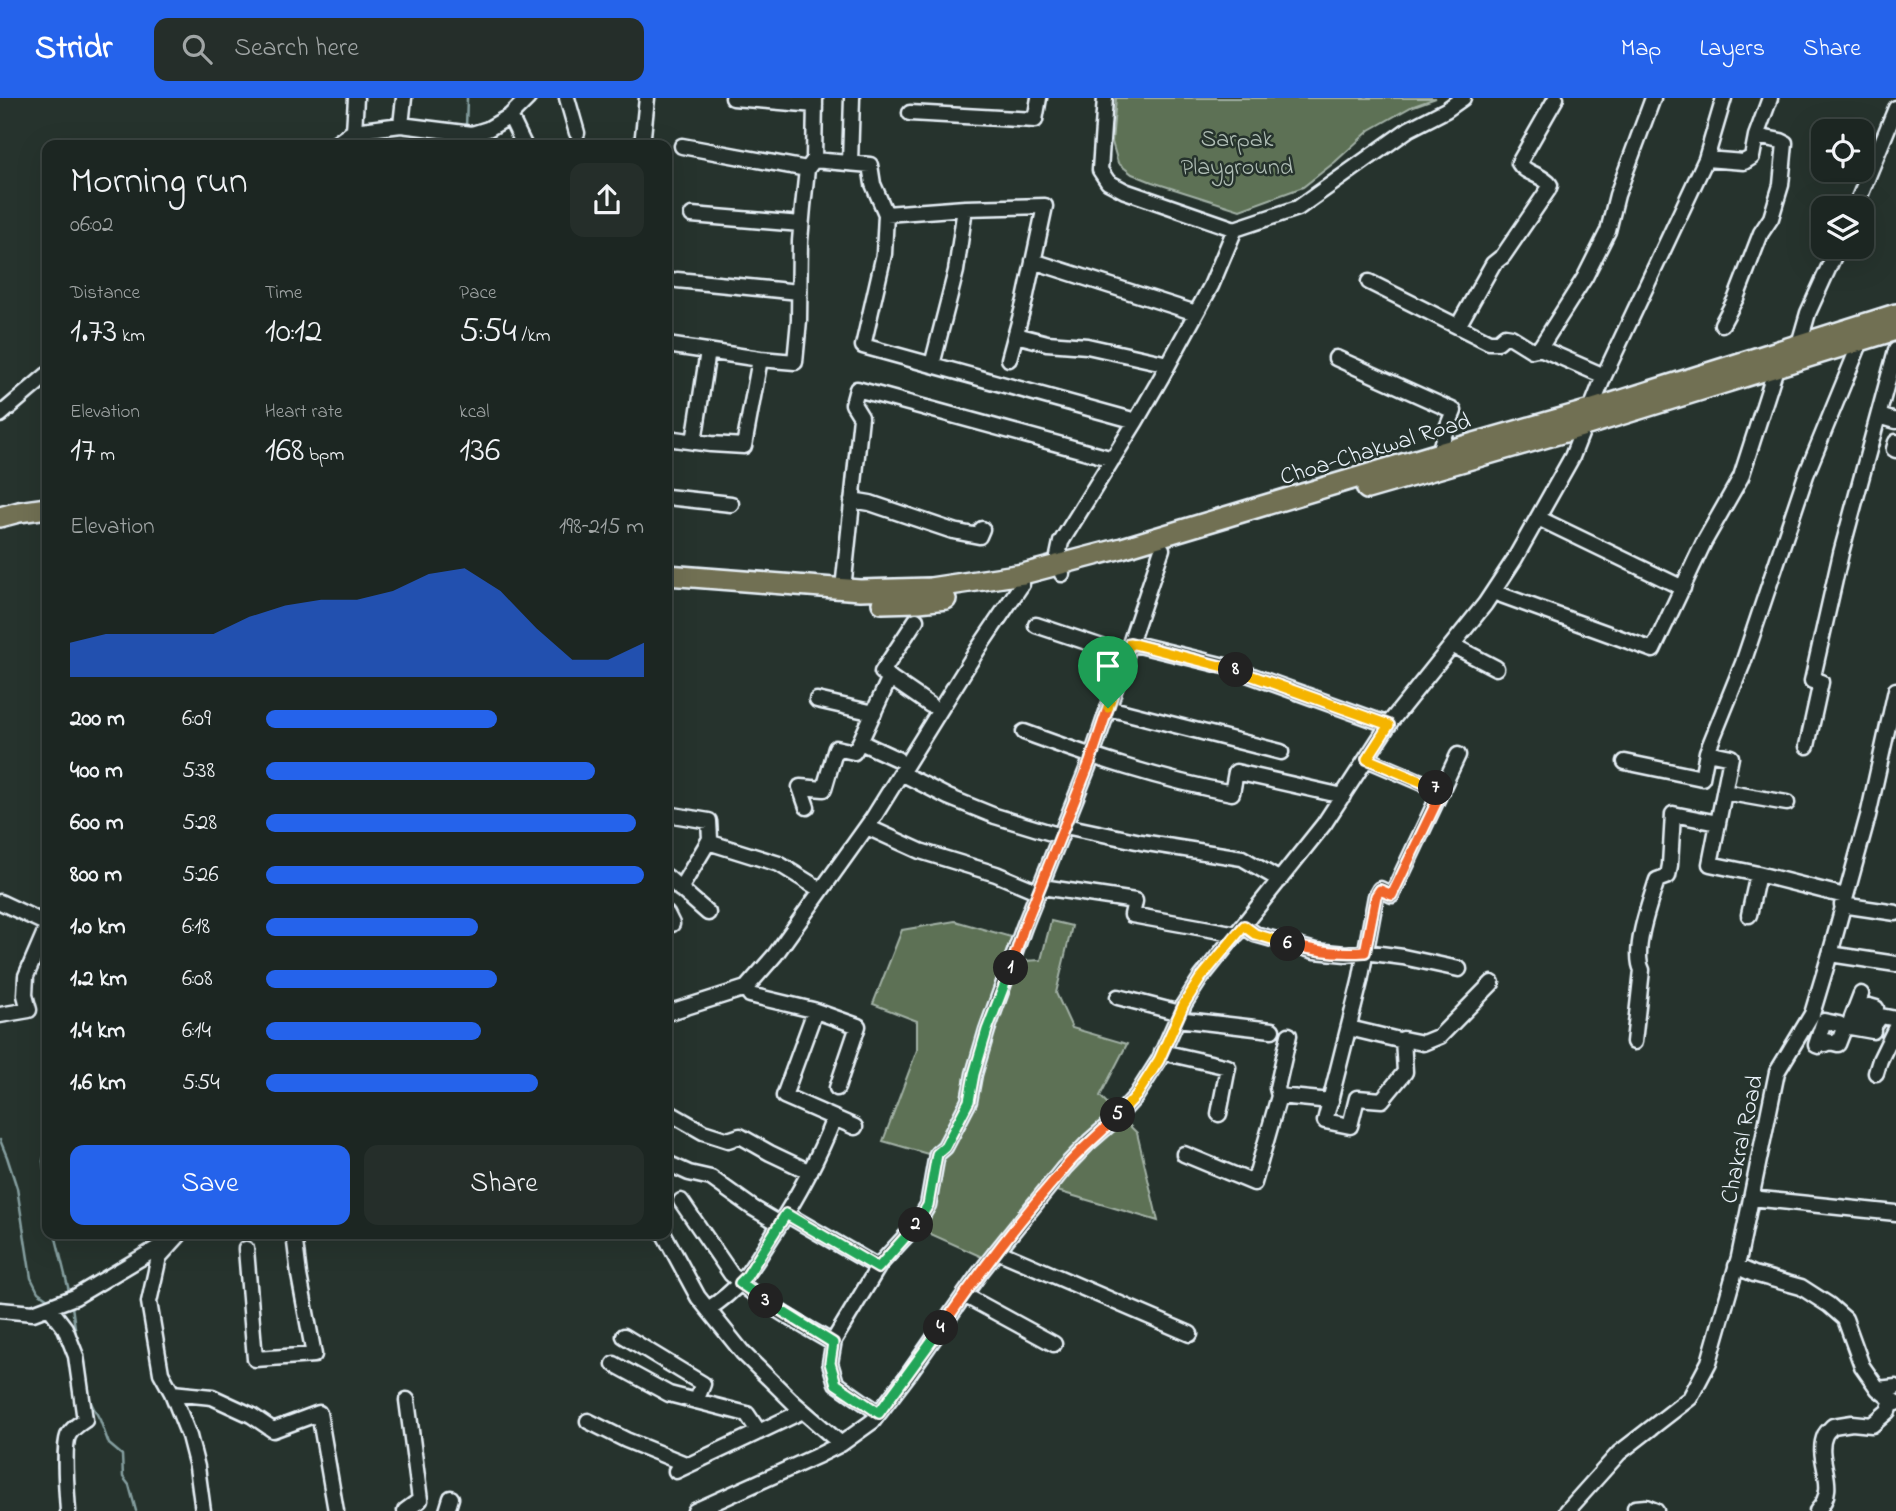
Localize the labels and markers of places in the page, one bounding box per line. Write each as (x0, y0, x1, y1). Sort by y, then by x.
pin (1078, 636, 1138, 708)
pin: 8 (1218, 652, 1254, 688)
pin: 7 (1418, 770, 1454, 806)
pin: 6 (1270, 926, 1306, 962)
pin: 1 (993, 950, 1028, 986)
pin: 5 (1100, 1098, 1136, 1132)
pin: 2 (898, 1208, 934, 1242)
pin: 3 (748, 1284, 784, 1318)
pin: 4 (923, 1310, 958, 1346)

